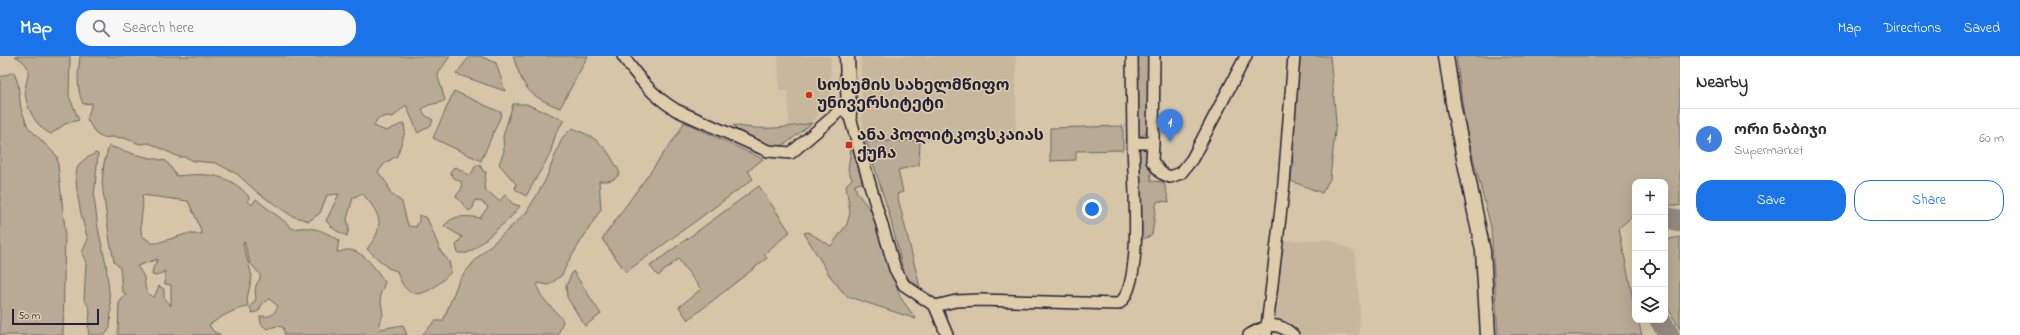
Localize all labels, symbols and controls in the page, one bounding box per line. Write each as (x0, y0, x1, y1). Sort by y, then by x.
search box (76, 10, 356, 46)
text: Map (20, 15, 52, 42)
icon: search (90, 17, 112, 39)
text: Search here (122, 17, 194, 39)
text: Map (1838, 18, 1861, 39)
text: Directions (1883, 18, 1941, 39)
text: Saved (1963, 18, 2000, 39)
text: Nearby (1696, 70, 1748, 95)
place label: სოხუმის სახელმწიფო უნივერსიტეტი (817, 74, 1009, 116)
marker: სოხუმის სახელმწიფო უნივერსიტეტი (804, 90, 814, 100)
pin: 1 (1157, 109, 1183, 142)
text: ორი ნაბიჯი (1734, 119, 1827, 141)
place label: ანა პოლიტკოვსკაიას ქუჩა (857, 124, 1044, 166)
text: 1 (1707, 129, 1711, 148)
text: 60 m (1979, 129, 2004, 148)
marker: ანა პოლიტკოვსკაიას ქუჩა (844, 140, 854, 150)
text: Supermarket (1734, 141, 1804, 160)
map controls (1632, 179, 1668, 323)
button: + (1632, 179, 1668, 215)
button: Save (1696, 180, 1846, 221)
button: Share (1854, 180, 2004, 221)
your location (1082, 199, 1102, 219)
button: − (1632, 215, 1668, 251)
button: locate (1632, 251, 1668, 287)
button: layers (1632, 287, 1668, 323)
scale bar (12, 307, 99, 326)
text: 50 m (18, 308, 40, 324)

